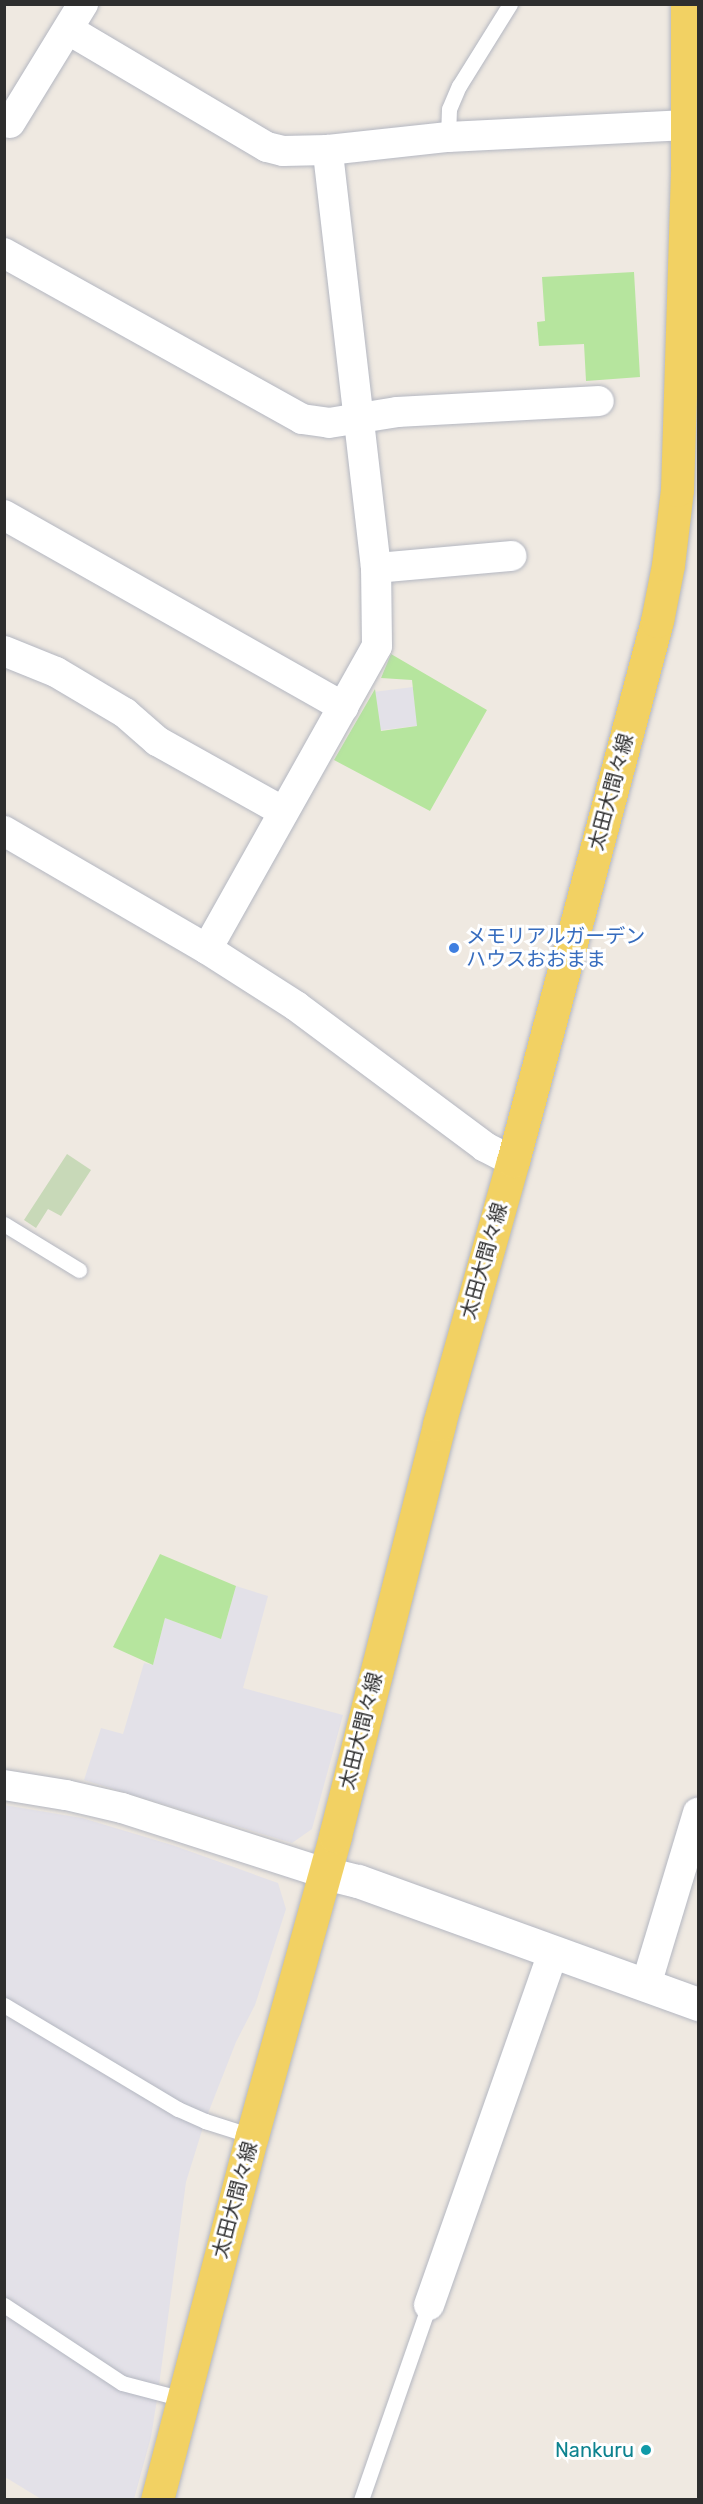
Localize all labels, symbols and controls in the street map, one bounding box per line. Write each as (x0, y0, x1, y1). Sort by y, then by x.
street label: 太田大間々線 (584, 731, 638, 853)
place label: メモリアルガーデン ハウスおおまま (466, 924, 646, 971)
marker: メモリアルガーデン ハウスおおまま (447, 941, 461, 955)
street label: 太田大間々線 (456, 1200, 512, 1322)
street label: 太田大間々線 (335, 1670, 387, 1792)
street label: 太田大間々線 (208, 2139, 262, 2261)
place label: Nankuru (555, 2438, 634, 2462)
marker: Nankuru (639, 2443, 653, 2457)

